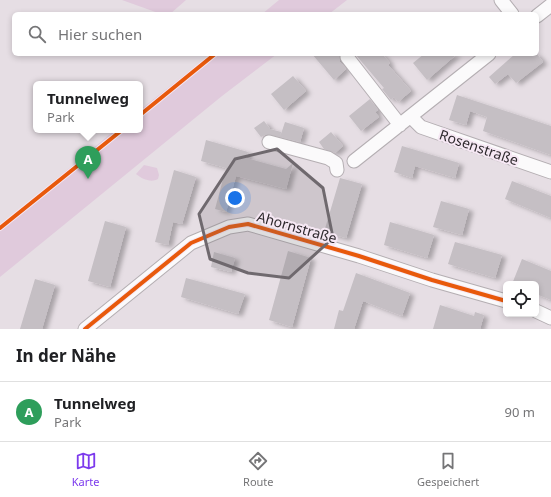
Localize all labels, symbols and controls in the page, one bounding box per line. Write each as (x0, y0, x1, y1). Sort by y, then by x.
search box (12, 12, 539, 56)
icon: search (26, 23, 48, 45)
text: Hier suchen (58, 24, 142, 44)
popup (33, 81, 143, 133)
text: Tunnelweg (47, 88, 129, 108)
text: Park (47, 108, 75, 126)
street label: Rosenstraße (437, 125, 521, 169)
pin: A (75, 146, 101, 179)
your location (225, 188, 245, 208)
street label: Ahornstraße (255, 207, 339, 248)
map controls (503, 281, 539, 317)
button: locate (503, 281, 539, 317)
text: In der Nähe (16, 344, 116, 367)
text: Tunnelweg (54, 393, 136, 413)
text: A (25, 403, 34, 421)
text: 90 m (505, 403, 535, 421)
text: Park (54, 413, 81, 431)
tab: Karte (72, 450, 99, 489)
tab: Route (243, 450, 274, 489)
tab: Gespeichert (417, 450, 479, 489)

